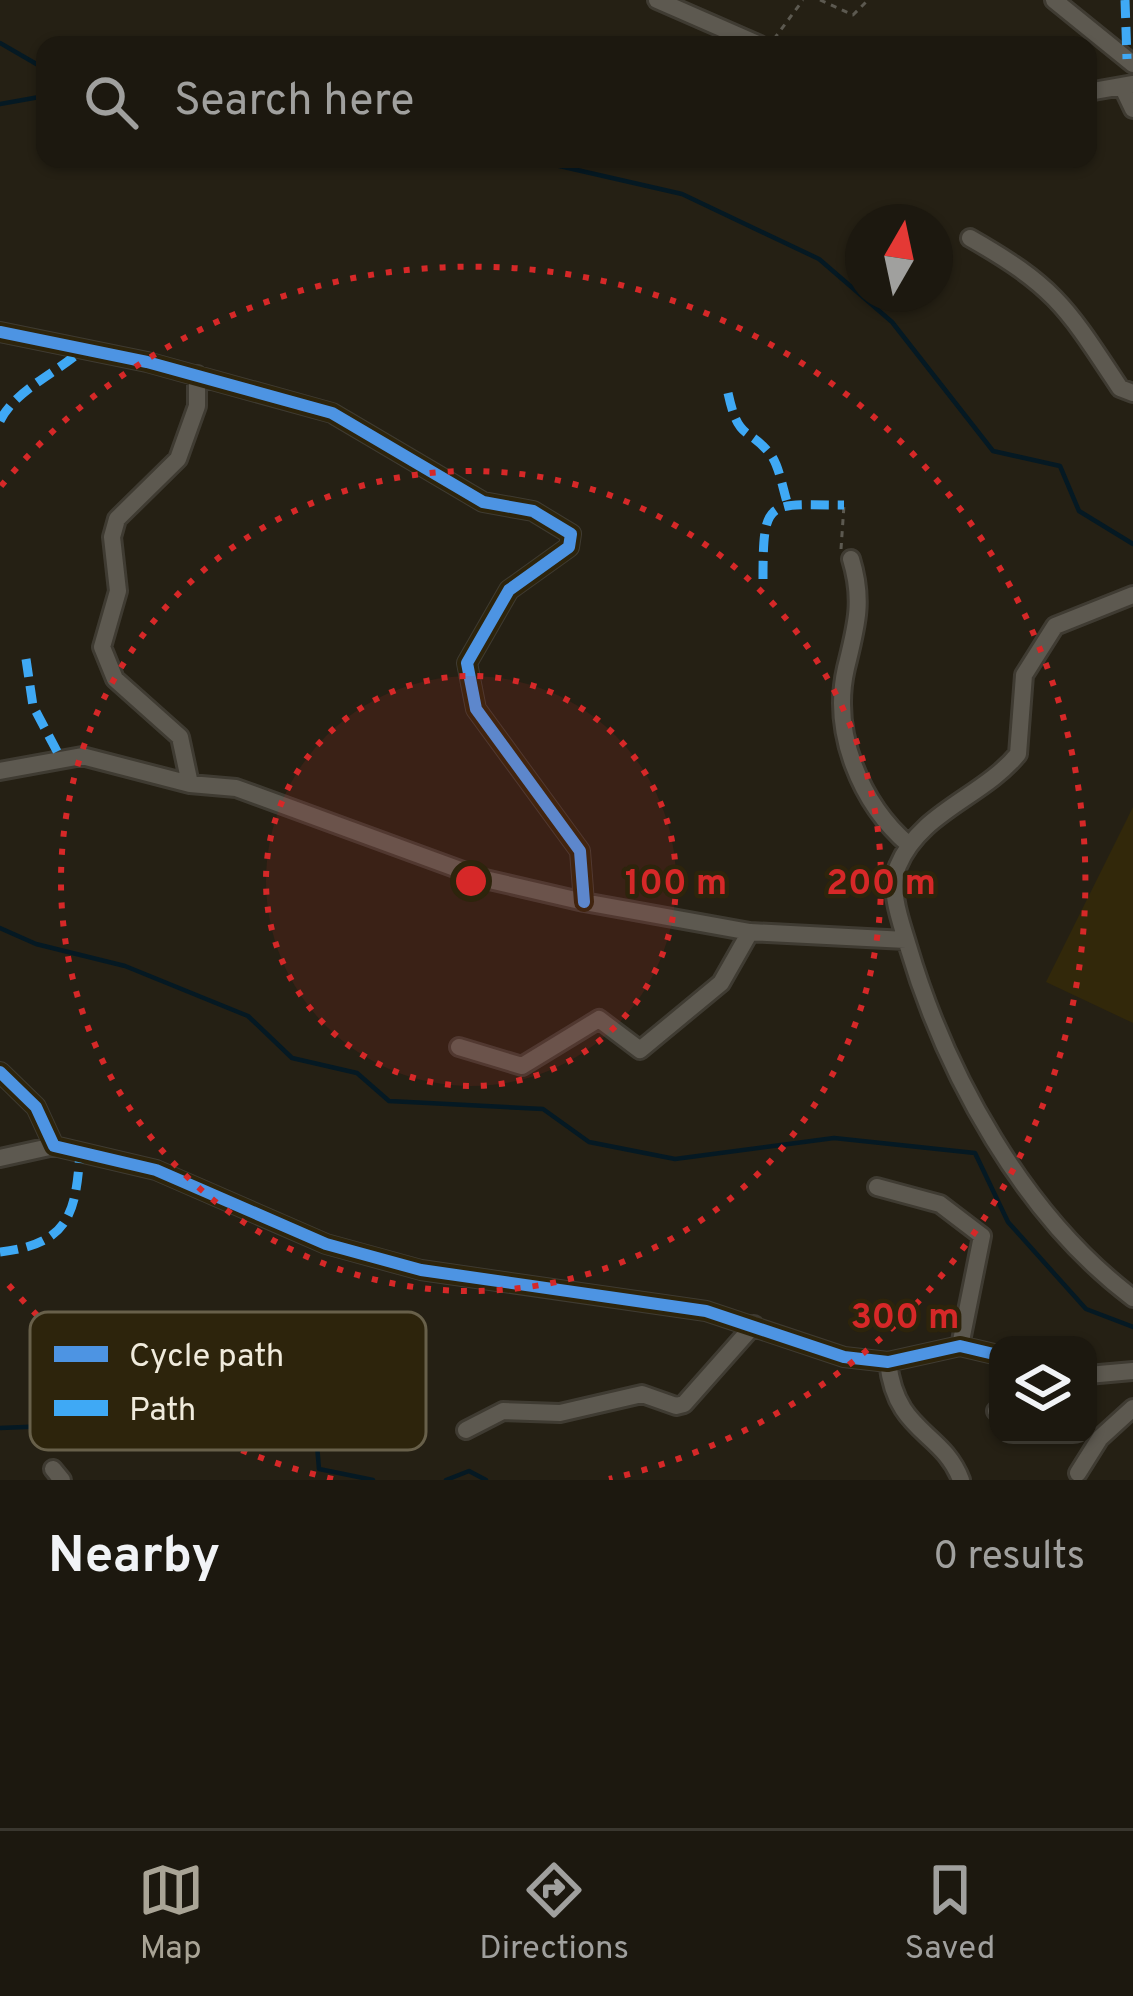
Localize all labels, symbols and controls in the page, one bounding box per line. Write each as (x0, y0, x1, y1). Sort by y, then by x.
search box (36, 36, 1097, 168)
icon: search (78, 69, 144, 135)
text: Search here (174, 74, 414, 131)
north arrow (845, 204, 953, 312)
centre of rings (450, 860, 492, 902)
text: 100 m (625, 862, 727, 908)
text: 200 m (826, 862, 936, 908)
text: 300 m (850, 1296, 960, 1342)
legend (30, 1312, 426, 1450)
map controls (989, 1336, 1097, 1444)
button: layers (989, 1336, 1097, 1444)
text: Cycle path (129, 1337, 284, 1379)
text: Path (129, 1391, 196, 1433)
text: Nearby (48, 1526, 220, 1591)
text: 0 results (933, 1534, 1085, 1583)
tab: Map (138, 1857, 204, 1971)
tab: Directions (479, 1857, 629, 1971)
tab: Saved (905, 1857, 995, 1971)

